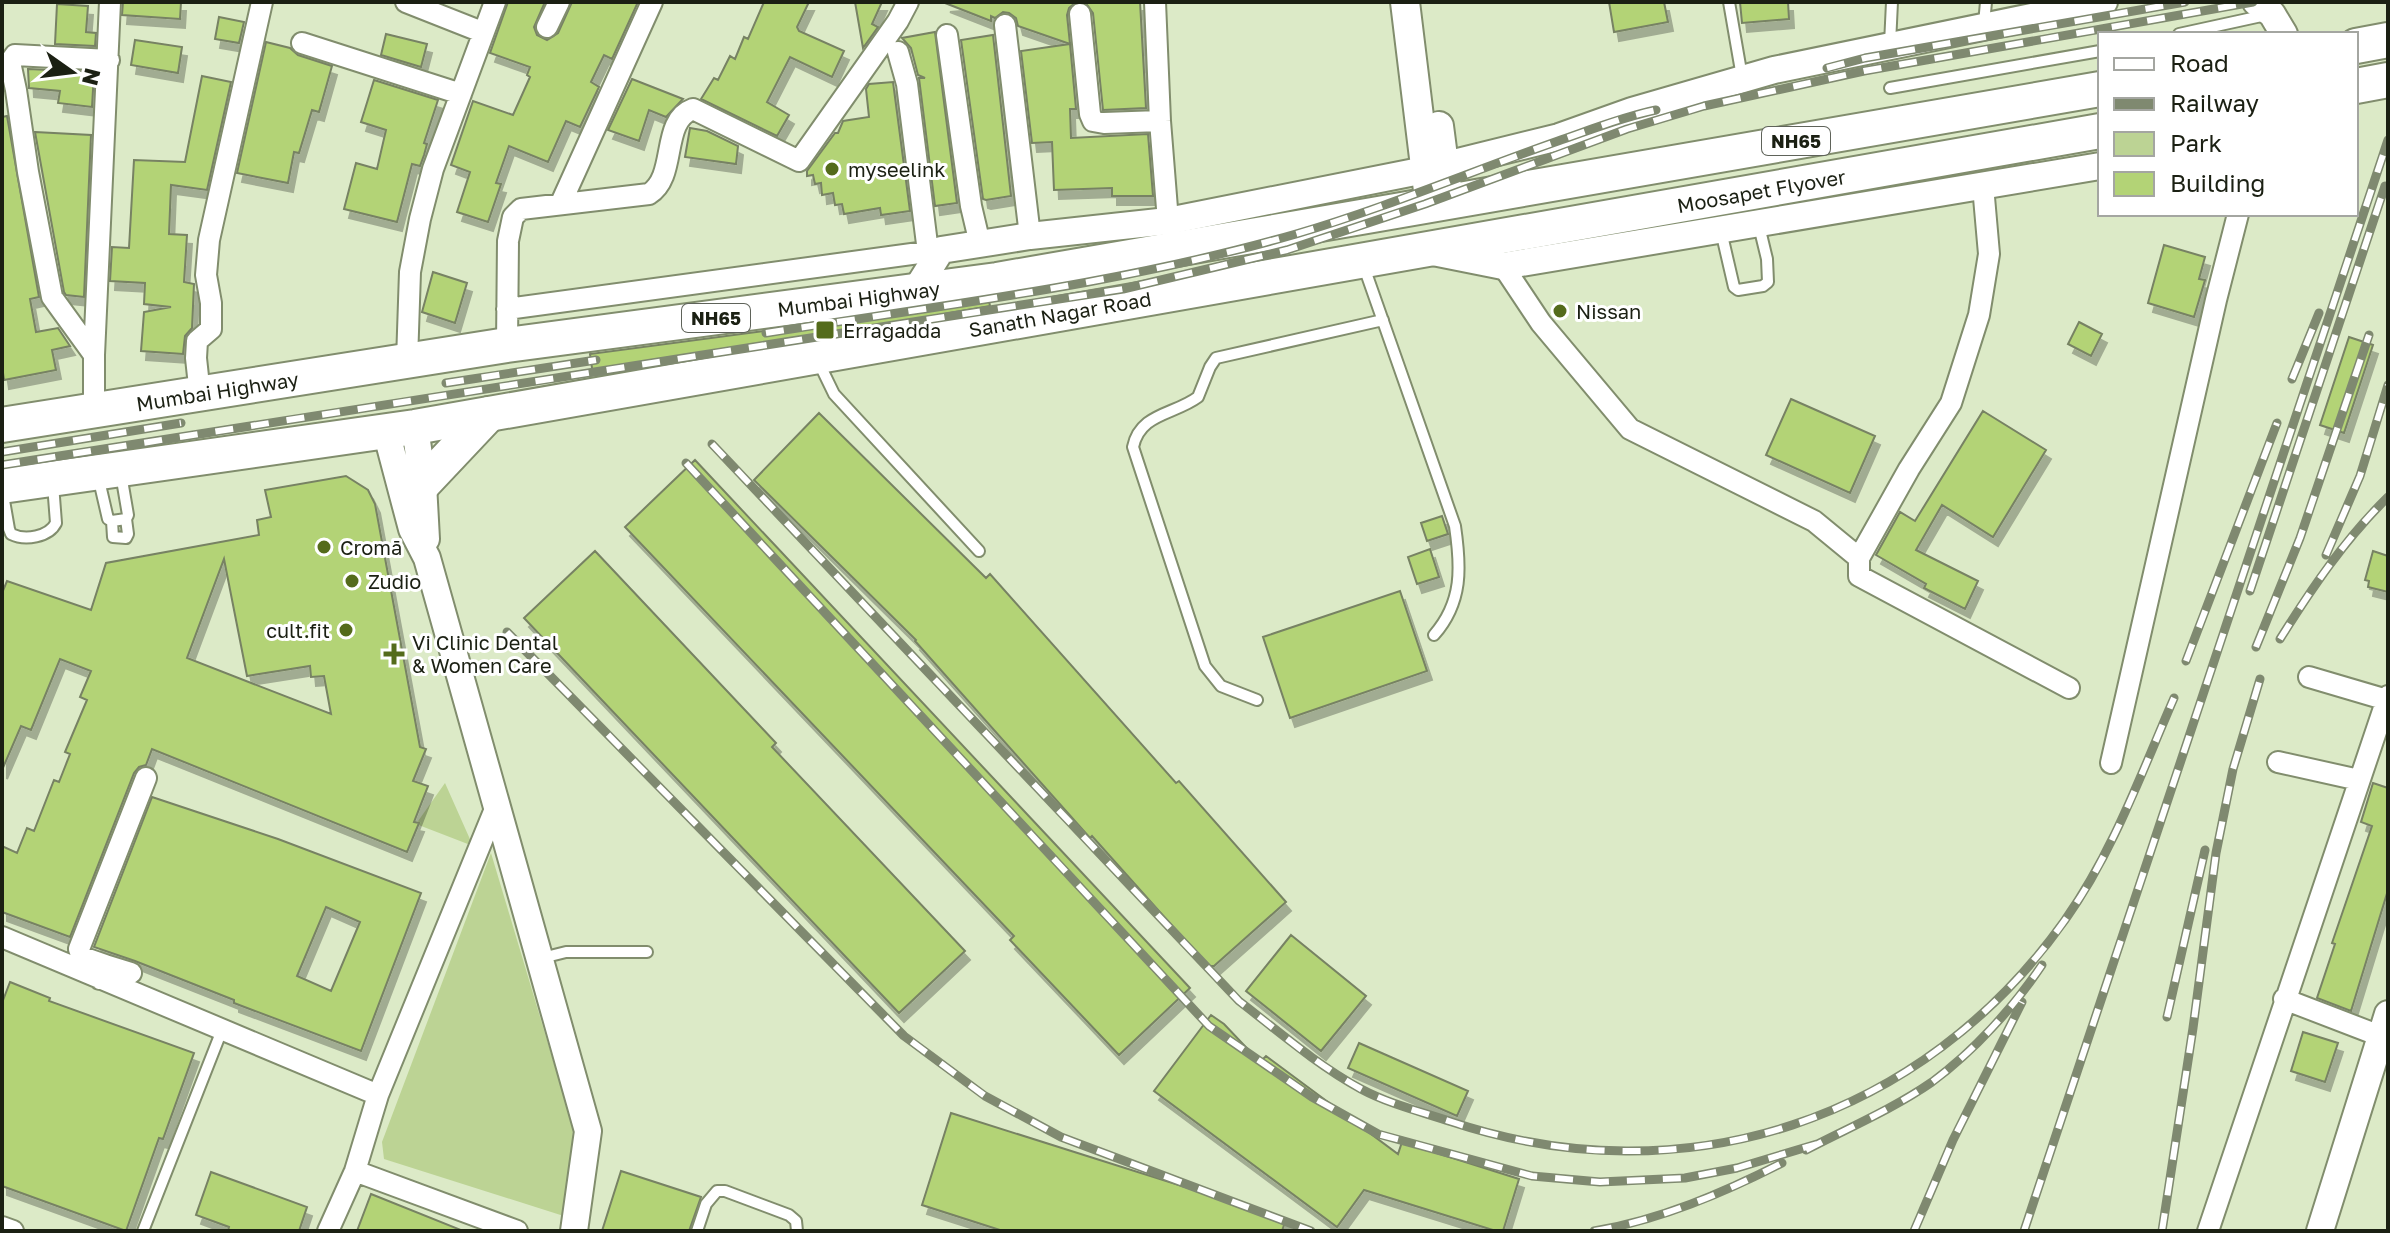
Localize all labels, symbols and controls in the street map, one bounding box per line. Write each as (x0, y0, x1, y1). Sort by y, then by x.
north arrow (32, 32, 112, 112)
legend (2098, 32, 2358, 216)
text: Road (2170, 48, 2229, 77)
text: N (77, 66, 107, 88)
text: Railway (2170, 88, 2259, 117)
road number: NH65 (1762, 127, 1830, 155)
text: Park (2170, 128, 2222, 157)
place label: myseelink (848, 157, 946, 181)
marker: myseelink (823, 160, 841, 178)
street label: Moosapet Flyover (1675, 164, 1847, 217)
text: Building (2170, 168, 2265, 197)
street label: Mumbai Highway (776, 276, 941, 321)
street label: Sanath Nagar Road (967, 286, 1153, 342)
place label: Nissan (1576, 299, 1641, 323)
marker: Nissan (1551, 302, 1569, 320)
road number: NH65 (682, 304, 750, 332)
place label: Erragadda (843, 318, 941, 342)
marker: Erragadda (814, 319, 836, 341)
street label: Mumbai Highway (134, 366, 300, 416)
place label: Cromā (340, 535, 402, 559)
marker: Cromā (315, 538, 333, 556)
place label: Zudio (368, 569, 421, 593)
marker: Zudio (343, 572, 361, 590)
place label: cult.fit (266, 618, 330, 642)
marker: cult.fit (337, 621, 355, 639)
place label: Vi Clinic Dental & Women Care (412, 630, 558, 677)
marker: Vi Clinic Dental & Women Care (383, 643, 405, 665)

